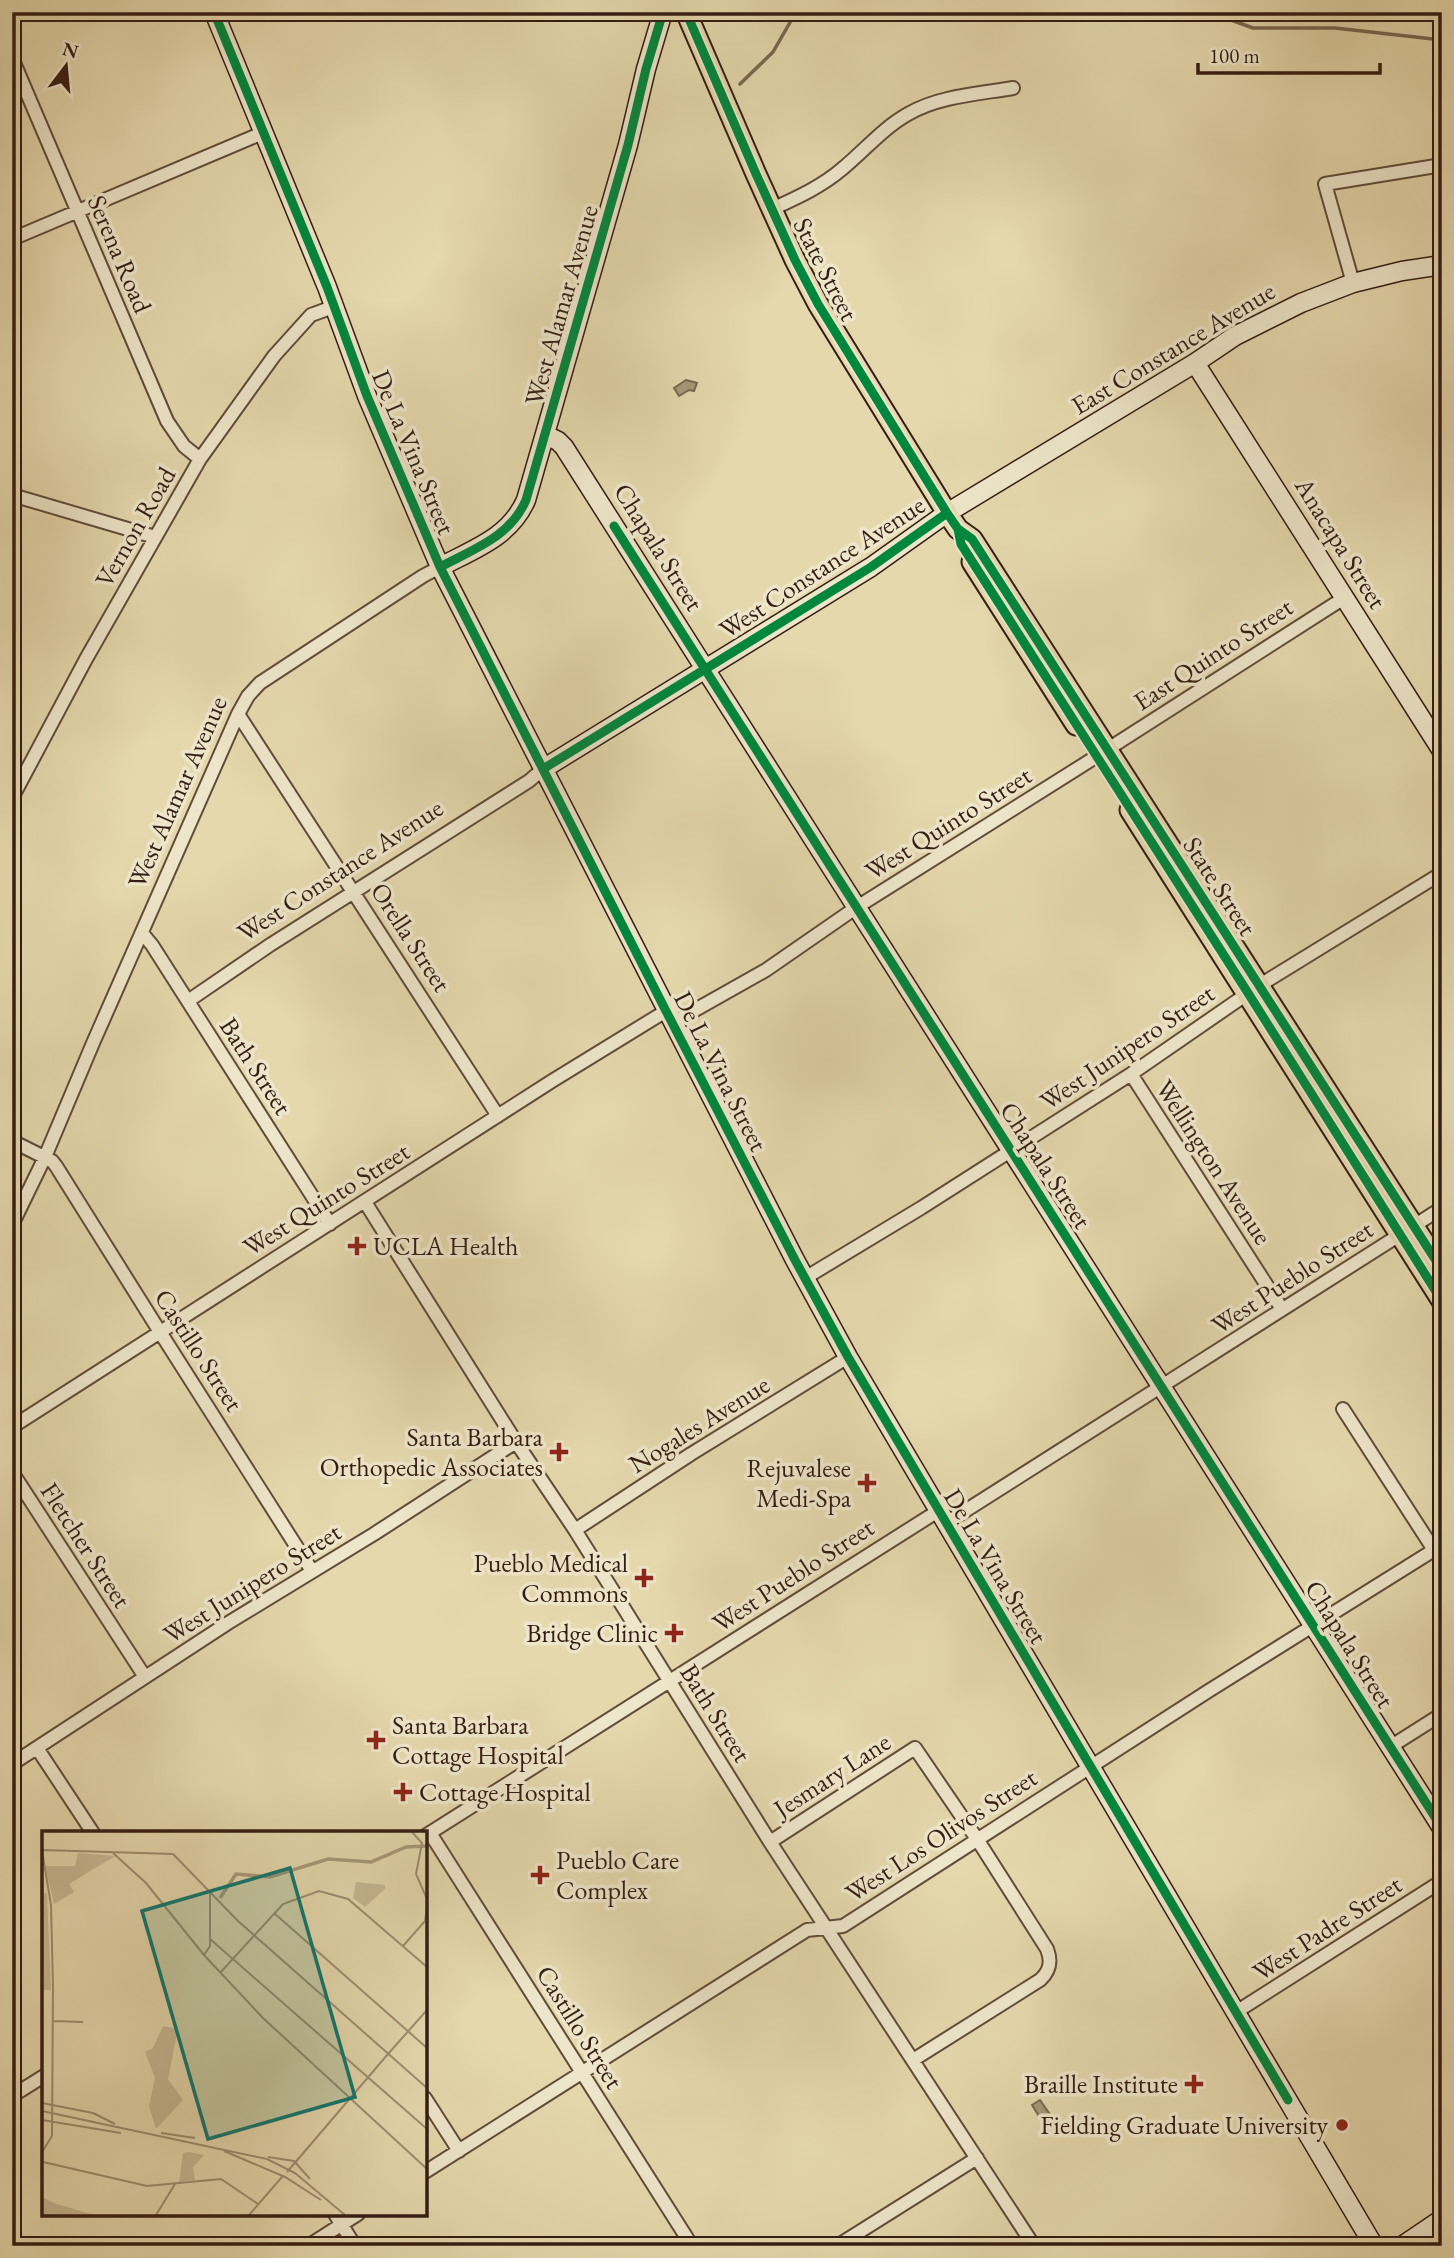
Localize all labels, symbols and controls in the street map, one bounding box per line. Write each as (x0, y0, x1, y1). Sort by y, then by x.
north arrow (32, 32, 102, 102)
scale bar (1198, 32, 1380, 76)
text: N (60, 36, 82, 64)
text: 100 m (1209, 42, 1260, 69)
street label: Serena Road (80, 190, 160, 319)
street label: West Alamar Avenue (516, 201, 606, 409)
street label: State Street (786, 212, 866, 326)
street label: East Constance Avenue (1065, 274, 1281, 422)
street label: De La Vina Street (364, 365, 464, 539)
street label: Vernon Road (87, 460, 184, 593)
street label: Anacapa Street (1287, 470, 1395, 615)
street label: Chapala Street (606, 477, 712, 617)
street label: West Constance Avenue (713, 488, 931, 646)
street label: East Quinto Street (1127, 590, 1299, 718)
street label: West Alamar Avenue (119, 691, 235, 893)
street label: West Quinto Street (858, 758, 1038, 888)
street label: West Constance Avenue (231, 791, 449, 949)
street label: State Street (1175, 830, 1265, 942)
street label: Orella Street (363, 876, 459, 998)
street label: West Junipero Street (1033, 976, 1221, 1118)
street label: De La Vina Street (666, 985, 776, 1157)
street label: Bath Street (212, 1011, 300, 1121)
street label: Wellington Avenue (1148, 1073, 1280, 1251)
street label: Chapala Street (992, 1095, 1100, 1235)
street label: West Quinto Street (236, 1134, 416, 1264)
street label: West Pueblo Street (1205, 1212, 1379, 1342)
place label: UCLA Health (373, 1229, 518, 1263)
marker: UCLA Health (347, 1236, 367, 1256)
street label: Castillo Street (147, 1282, 251, 1418)
street label: Nogales Avenue (622, 1367, 776, 1481)
place label: Santa Barbara Orthopedic Associates (320, 1420, 544, 1484)
marker: Santa Barbara Orthopedic Associates (549, 1442, 569, 1462)
place label: Rejuvalese Medi-Spa (746, 1451, 852, 1515)
marker: Rejuvalese Medi-Spa (857, 1473, 877, 1493)
street label: Fletcher Street (33, 1476, 139, 1614)
street label: De La Vina Street (936, 1482, 1056, 1650)
street label: West Pueblo Street (706, 1510, 880, 1640)
street label: West Junipero Street (157, 1515, 347, 1651)
place label: Pueblo Medical Commons (473, 1546, 628, 1610)
marker: Pueblo Medical Commons (634, 1568, 654, 1588)
street label: Chapala Street (1297, 1574, 1403, 1714)
place label: Bridge Clinic (526, 1616, 658, 1650)
marker: Bridge Clinic (664, 1623, 684, 1643)
street label: Bath Street (673, 1658, 759, 1768)
place label: Santa Barbara Cottage Hospital (392, 1708, 564, 1772)
street label: Jesmary Lane (765, 1725, 897, 1826)
marker: Santa Barbara Cottage Hospital (366, 1730, 386, 1750)
street label: West Los Olivos Street (839, 1760, 1043, 1910)
place label: Cottage Hospital (419, 1775, 591, 1809)
marker: Cottage Hospital (393, 1782, 413, 1802)
inset map (42, 1831, 427, 2216)
place label: Pueblo Care Complex (556, 1843, 679, 1907)
marker: Pueblo Care Complex (530, 1865, 550, 1885)
street label: West Padre Street (1246, 1867, 1408, 1989)
street label: Castillo Street (529, 1959, 631, 2095)
place label: Braille Institute (1024, 2067, 1178, 2101)
marker: Braille Institute (1184, 2074, 1204, 2094)
place label: Fielding Graduate University (1040, 2108, 1329, 2142)
marker: Fielding Graduate University (1334, 2117, 1350, 2133)

